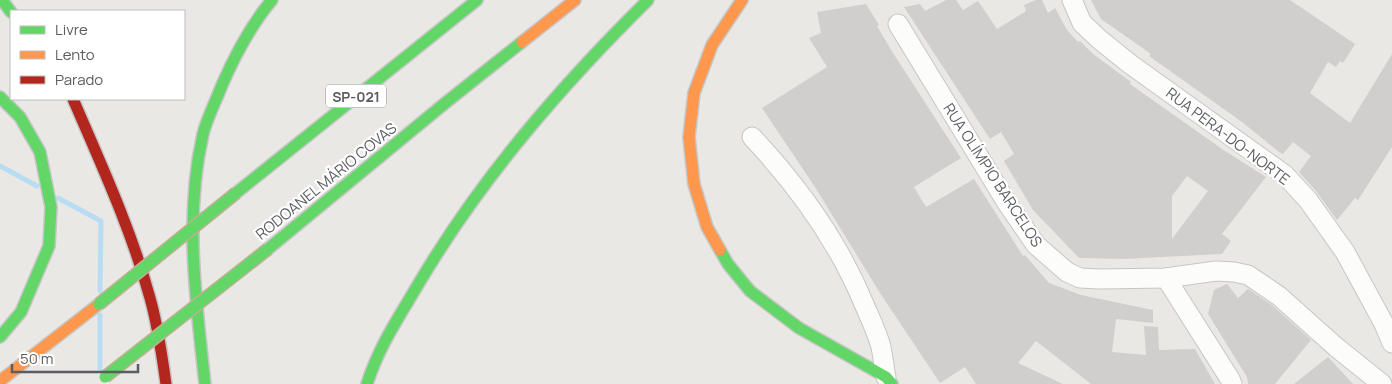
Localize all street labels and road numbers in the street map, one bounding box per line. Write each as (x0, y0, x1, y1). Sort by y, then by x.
street label: RUA PERA-DO-NORTE (1162, 82, 1294, 190)
road number: SP-021 (326, 84, 386, 108)
street label: RUA OLÍMPIO BARCELOS (938, 99, 1048, 251)
street label: RODOANEL MÁRIO COVAS (251, 118, 401, 244)

